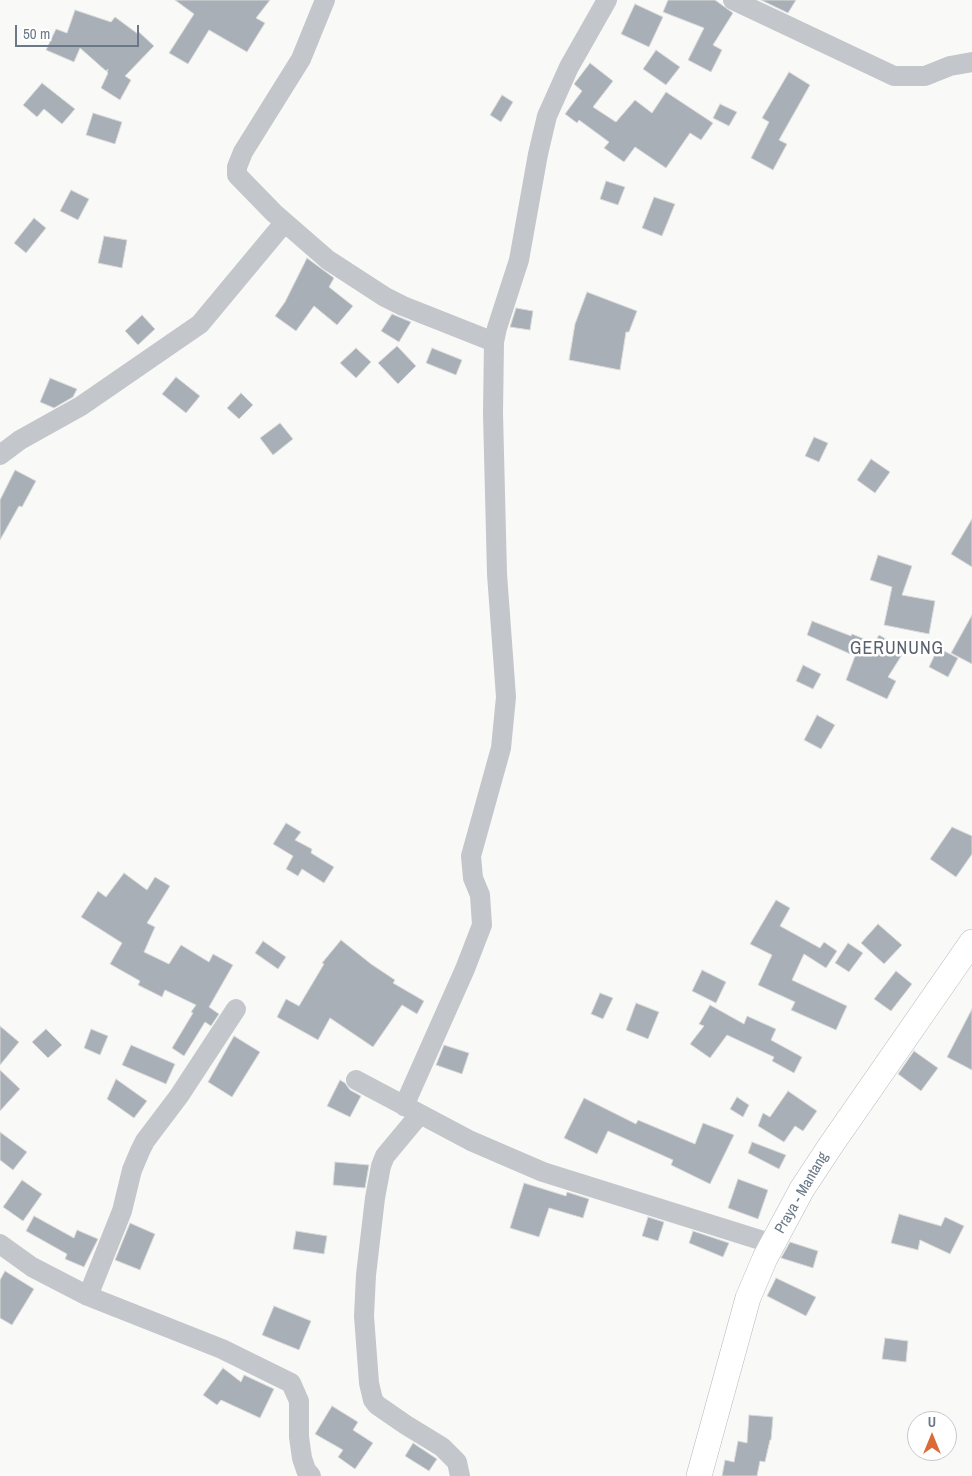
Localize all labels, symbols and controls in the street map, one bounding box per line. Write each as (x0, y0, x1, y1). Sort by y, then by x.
scale bar (18, 15, 141, 47)
text: 50 m (23, 23, 50, 44)
district label: GERUNUNG (849, 638, 945, 660)
street label: Praya - Mantang (771, 1149, 833, 1237)
north arrow (907, 1411, 957, 1461)
text: U (928, 1413, 936, 1431)

